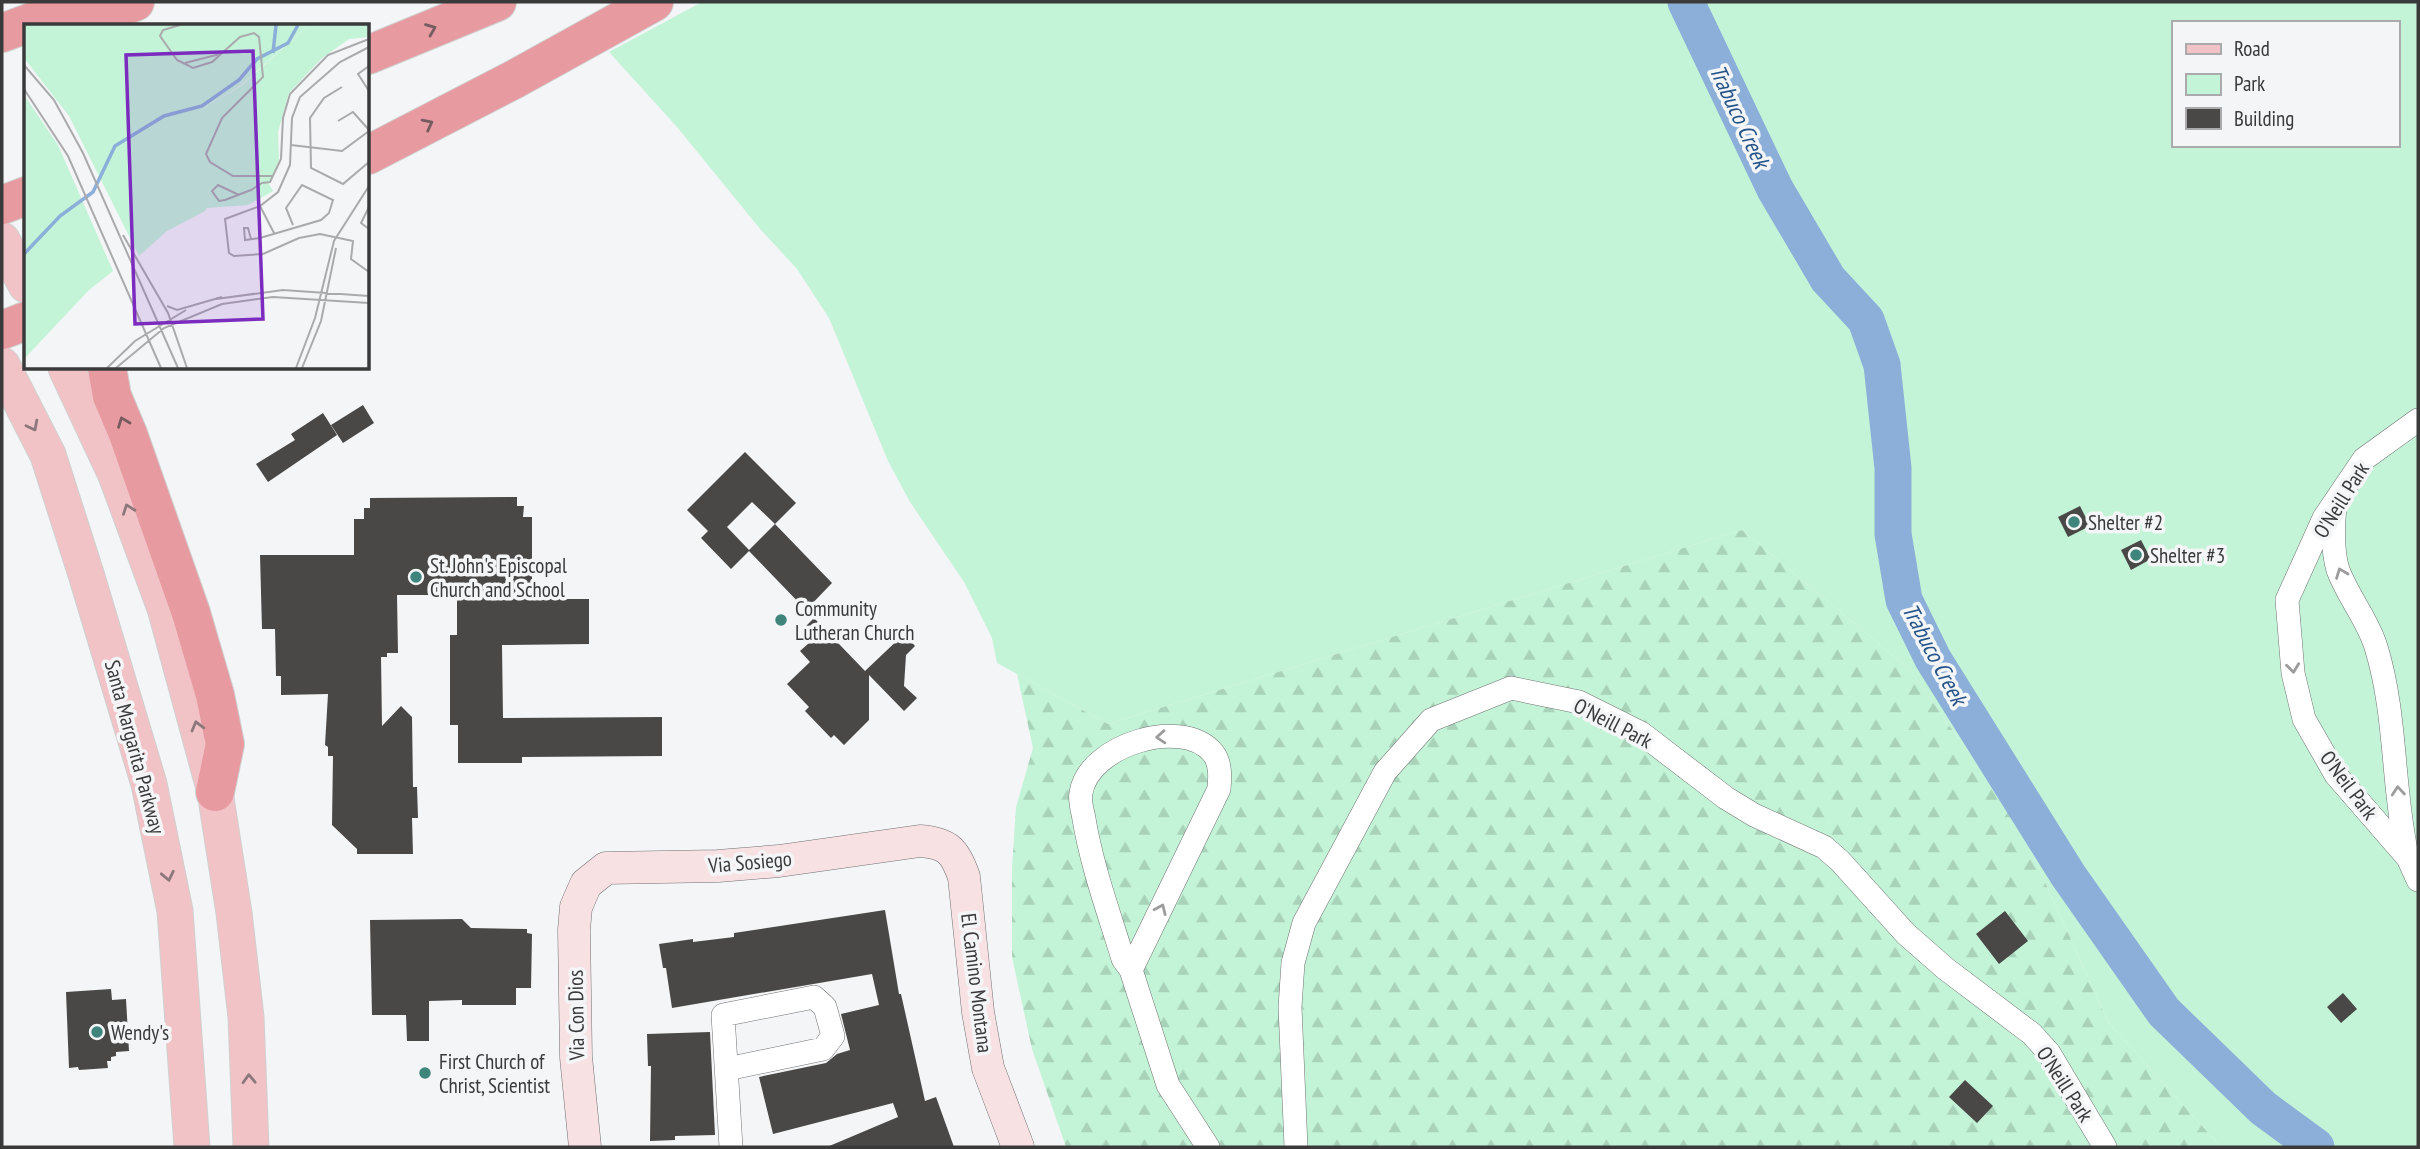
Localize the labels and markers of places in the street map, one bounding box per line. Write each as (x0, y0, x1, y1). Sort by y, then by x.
place label: Shelter #2 (2088, 509, 2163, 536)
marker: Shelter #2 (2066, 514, 2082, 530)
place label: Shelter #3 (2150, 542, 2225, 569)
marker: Shelter #3 (2128, 547, 2144, 563)
place label: St. John's Episcopal Church and School (430, 552, 567, 603)
marker: St. John's Episcopal Church and School (408, 569, 424, 585)
place label: Community Lutheran Church (795, 595, 915, 646)
marker: Community Lutheran Church (773, 612, 789, 628)
place label: Wendy's (111, 1019, 169, 1046)
marker: Wendy's (89, 1024, 105, 1040)
place label: First Church of Christ, Scientist (439, 1048, 550, 1099)
marker: First Church of Christ, Scientist (417, 1065, 433, 1081)

